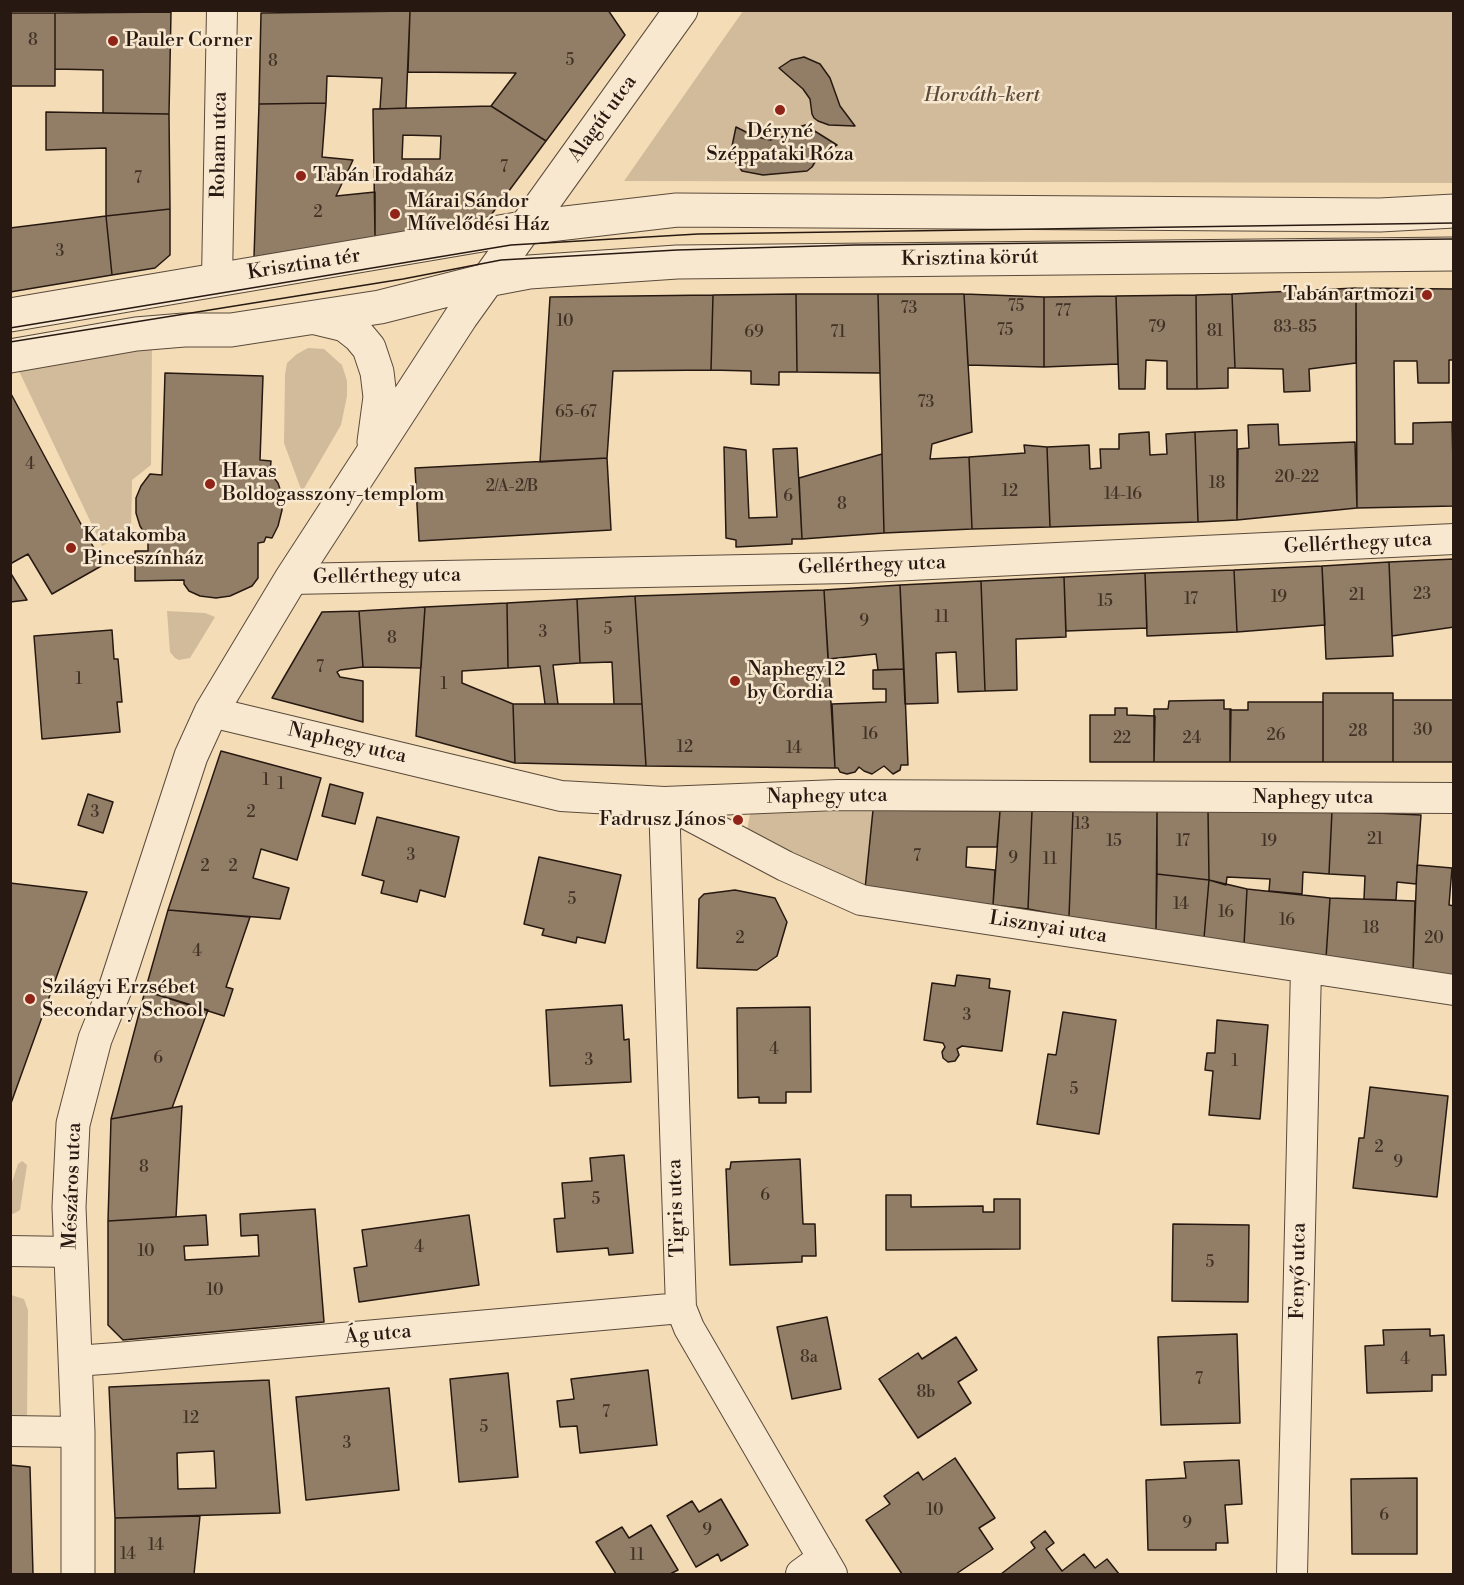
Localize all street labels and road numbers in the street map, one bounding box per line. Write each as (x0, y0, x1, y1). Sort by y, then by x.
street label: Alagút utca (564, 71, 642, 167)
street label: Roham utca (207, 91, 233, 199)
street label: Krisztina tér (246, 244, 362, 286)
street label: Krisztina körút (901, 246, 1039, 272)
street label: Gellérthegy utca (1283, 528, 1433, 560)
street label: Gellérthegy utca (798, 551, 946, 581)
street label: Gellérthegy utca (313, 564, 461, 590)
street label: Naphegy utca (285, 719, 409, 769)
street label: Naphegy utca (766, 784, 888, 810)
street label: Naphegy utca (1253, 786, 1373, 810)
street label: Lisznyai utca (987, 907, 1109, 949)
street label: Mészáros utca (59, 1122, 87, 1250)
street label: Tigris utca (663, 1158, 691, 1258)
street label: Fenyő utca (1286, 1222, 1312, 1320)
street label: Ág utca (343, 1320, 413, 1350)

